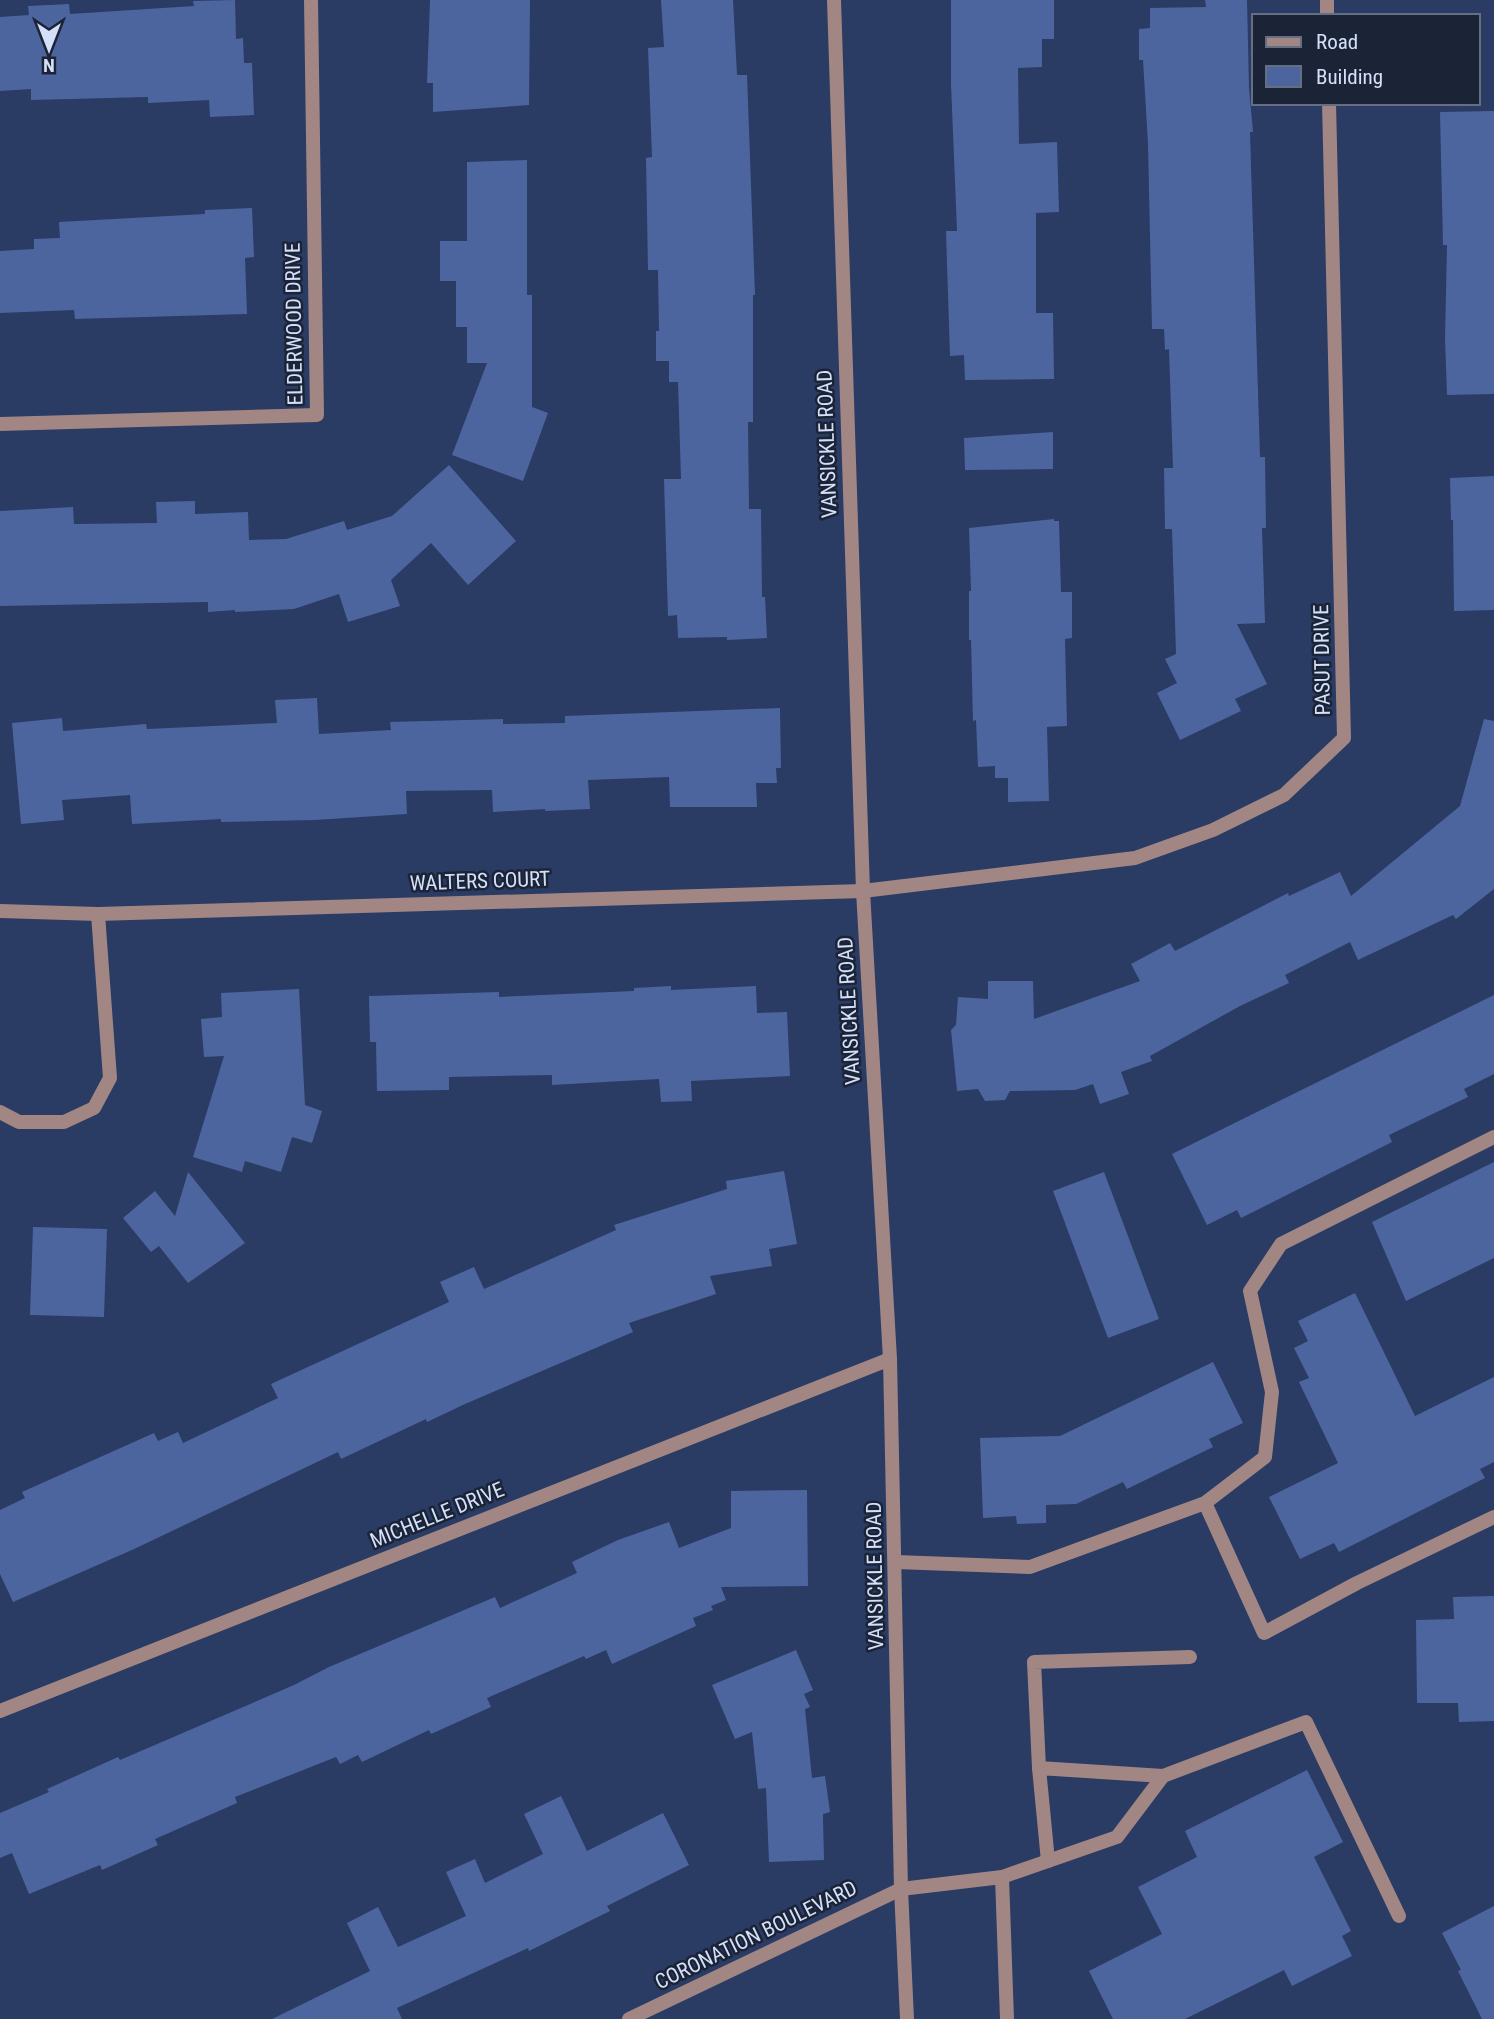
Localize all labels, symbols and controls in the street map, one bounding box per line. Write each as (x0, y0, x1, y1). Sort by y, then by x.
north arrow (14, 14, 84, 84)
legend (1252, 14, 1480, 105)
text: Road (1316, 30, 1358, 54)
text: N (43, 54, 55, 77)
text: Building (1316, 65, 1383, 89)
street label: ELDERWOOD DRIVE (281, 242, 307, 406)
street label: VANSICKLE ROAD (812, 369, 842, 519)
street label: PASUT DRIVE (1309, 604, 1335, 716)
street label: WALTERS COURT (409, 867, 551, 895)
street label: VANSICKLE ROAD (833, 936, 865, 1086)
street label: MICHELLE DRIVE (367, 1477, 507, 1553)
street label: VANSICKLE ROAD (862, 1502, 888, 1650)
street label: CORONATION BOULEVARD (651, 1876, 861, 1994)

